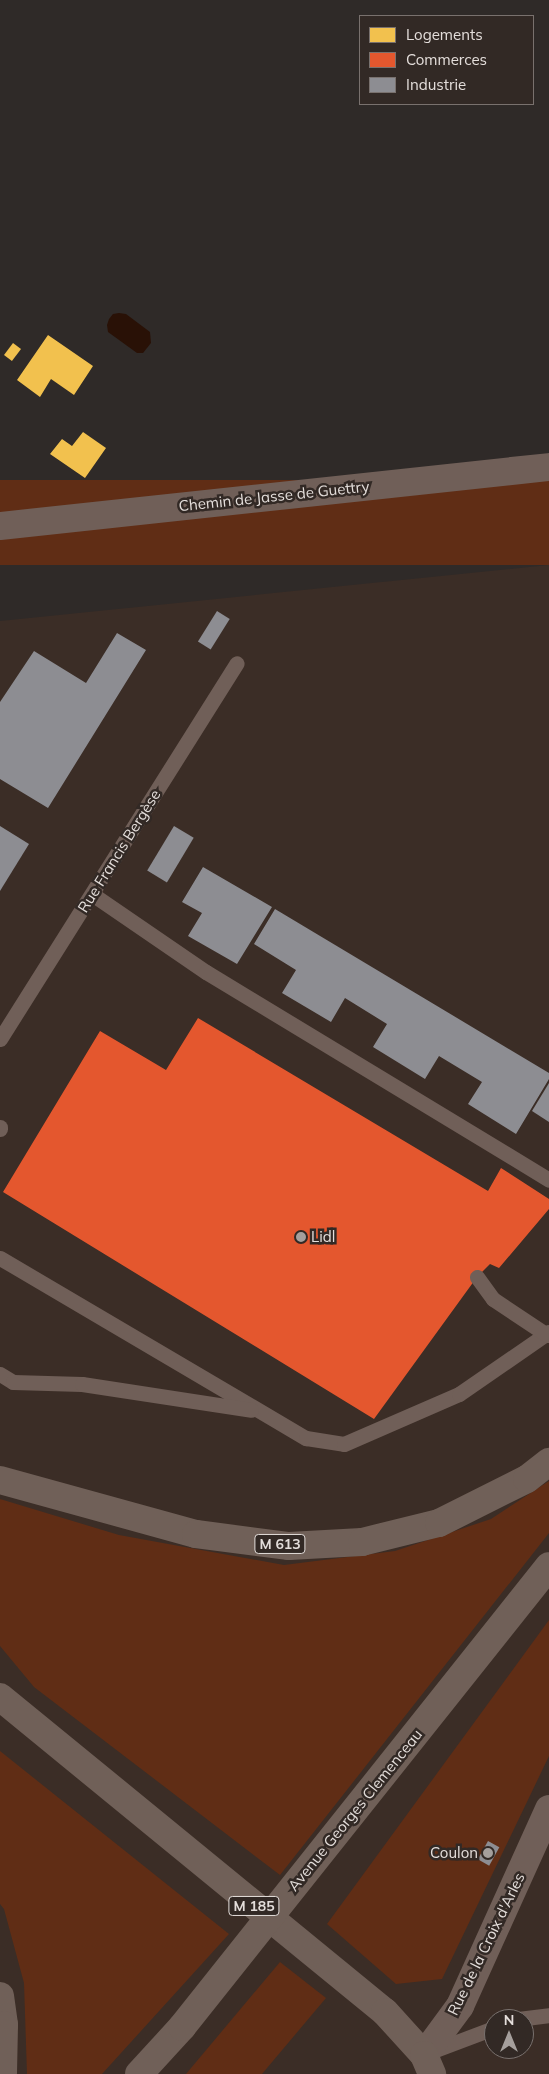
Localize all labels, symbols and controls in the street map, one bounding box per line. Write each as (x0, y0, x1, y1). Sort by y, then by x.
legend (359, 15, 534, 105)
text: Logements (406, 25, 483, 44)
text: Commerces (406, 50, 487, 69)
text: Industrie (406, 75, 466, 94)
street label: Chemin de Jasse de Guettry (178, 477, 370, 515)
street label: Rue Francis Bergèse (74, 786, 164, 916)
place label: Lidl (311, 1228, 335, 1246)
marker: Lidl (295, 1231, 307, 1243)
road number: M 613 (254, 1532, 306, 1556)
street label: Avenue Georges Clemenceau (284, 1725, 426, 1895)
place label: Coulon (430, 1844, 478, 1862)
marker: Coulon (482, 1847, 494, 1859)
street label: Rue de la Croix d'Arles (444, 1870, 528, 2018)
road number: M 185 (228, 1894, 280, 1918)
north arrow (484, 2009, 534, 2059)
text: N (504, 2011, 514, 2029)

